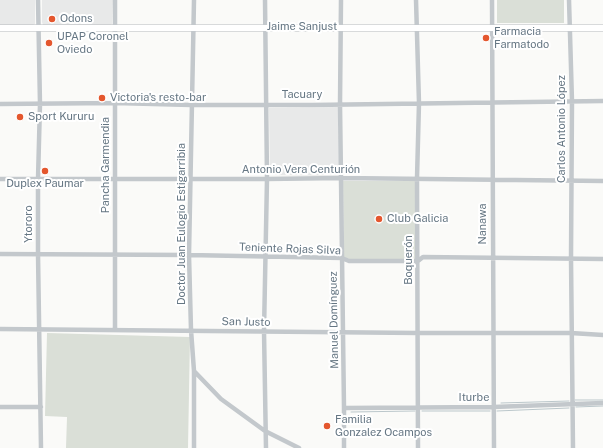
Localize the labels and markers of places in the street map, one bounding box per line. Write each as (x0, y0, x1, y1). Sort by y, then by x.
place label: Odons (60, 12, 93, 26)
marker: Odons (47, 14, 57, 24)
place label: Farmacia Farmatodo (494, 25, 549, 51)
place label: UPAP Coronel Oviedo (57, 30, 129, 56)
marker: Farmacia Farmatodo (481, 33, 491, 43)
marker: UPAP Coronel Oviedo (44, 38, 54, 48)
place label: Victoria's resto-bar (110, 91, 206, 105)
marker: Victoria's resto-bar (97, 93, 107, 103)
place label: Sport Kururu (28, 110, 94, 124)
marker: Sport Kururu (15, 112, 25, 122)
marker: Duplex Paumar (40, 166, 50, 176)
place label: Duplex Paumar (6, 177, 84, 191)
place label: Club Galicia (387, 212, 448, 226)
marker: Club Galicia (374, 214, 384, 224)
place label: Familia Gonzalez Ocampos (335, 413, 432, 439)
marker: Familia Gonzalez Ocampos (322, 421, 332, 431)

